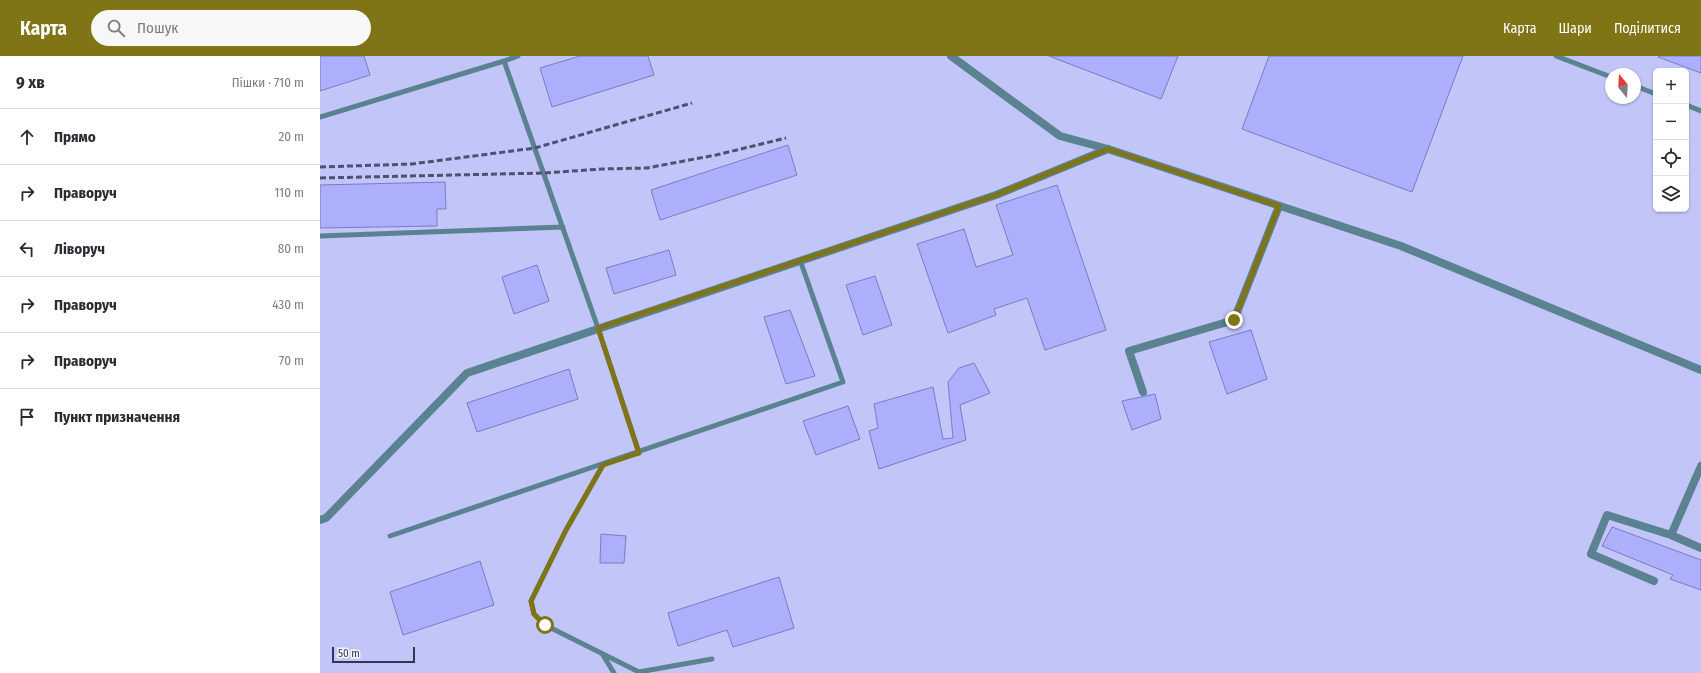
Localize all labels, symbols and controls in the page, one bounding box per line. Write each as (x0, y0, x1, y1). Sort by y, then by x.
search box (91, 10, 371, 46)
text: Карта (20, 17, 67, 40)
icon: search (105, 17, 127, 39)
text: Пошук (137, 19, 178, 37)
text: Карта (1503, 20, 1537, 37)
text: Шари (1559, 20, 1592, 37)
text: Поділитися (1614, 20, 1681, 37)
north arrow (1605, 68, 1641, 104)
map controls (1653, 68, 1689, 212)
button: + (1653, 68, 1689, 104)
text: 9 хв (16, 72, 45, 93)
text: Пішки · 710 m (232, 75, 304, 90)
button: − (1653, 104, 1689, 140)
icon: ahead (16, 126, 38, 148)
text: Прямо (54, 128, 96, 146)
text: 20 m (278, 129, 304, 144)
button: locate (1653, 140, 1689, 176)
button: layers (1653, 176, 1689, 212)
icon: right (16, 182, 38, 204)
text: Праворуч (54, 184, 117, 202)
text: 110 m (274, 185, 304, 200)
icon: left (16, 238, 38, 260)
text: Ліворуч (54, 240, 105, 258)
text: 80 m (278, 241, 304, 256)
icon: right (16, 294, 38, 316)
text: Праворуч (54, 296, 117, 314)
text: 430 m (272, 297, 304, 312)
route end (1225, 311, 1243, 329)
icon: right (16, 350, 38, 372)
text: Праворуч (54, 352, 117, 370)
text: 70 m (279, 353, 304, 368)
icon: arrive (16, 406, 38, 428)
text: Пункт призначення (54, 408, 180, 426)
route start (536, 616, 554, 634)
scale bar (332, 645, 415, 664)
text: 50 m (338, 647, 360, 660)

